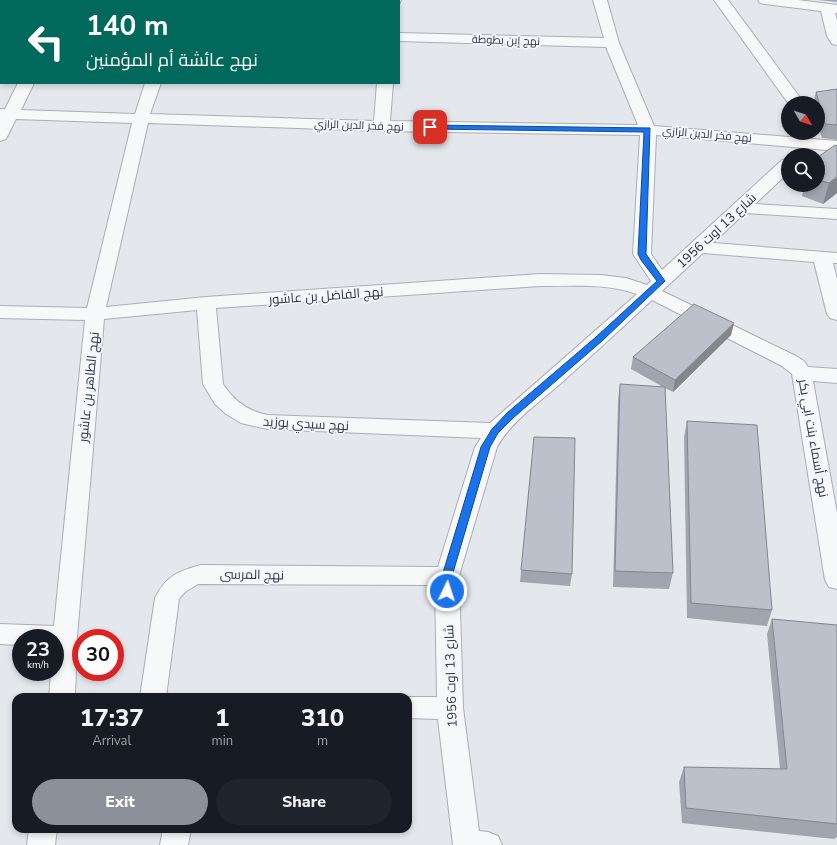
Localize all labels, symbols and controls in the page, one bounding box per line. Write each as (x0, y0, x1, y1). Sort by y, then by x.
text: 140 m (86, 7, 169, 45)
icon: left (20, 16, 72, 68)
street label: نهج إبن بطوطة (472, 32, 540, 49)
text: نهج عائشة أم المؤمنين (86, 48, 258, 72)
north arrow (781, 96, 825, 140)
map controls (781, 96, 825, 192)
pin (413, 110, 447, 144)
street label: نهج فخر الدين الرازي (314, 116, 404, 136)
icon: arrive (419, 116, 441, 138)
street label: نهج فخر الدين الرازي (662, 123, 752, 147)
button: search (781, 148, 825, 192)
street label: شارع 13 اوت 1956 (673, 189, 760, 272)
street label: نهج الفاضل بن عاشور (267, 283, 384, 309)
street label: نهج الطاهر بن عاشور (74, 331, 104, 444)
street label: نهج أسماء بنت ابي بكر (793, 377, 832, 499)
street label: نهج سيدي بوزيد (263, 413, 349, 436)
street label: نهج المرسى (220, 565, 284, 585)
position arrow (426, 570, 468, 612)
street label: شارع 13 اوت 1956 (440, 624, 462, 728)
speed limit sign: 30 (72, 629, 124, 681)
text: 23 (26, 636, 50, 663)
text: km/h (27, 658, 49, 672)
text: 17:37 (80, 702, 144, 734)
text: 1 (215, 702, 230, 734)
text: 310 (301, 702, 344, 734)
text: Arrival (92, 732, 131, 750)
text: min (212, 732, 233, 750)
text: m (317, 732, 328, 750)
button: Exit (32, 779, 208, 825)
button: Share (216, 779, 392, 825)

